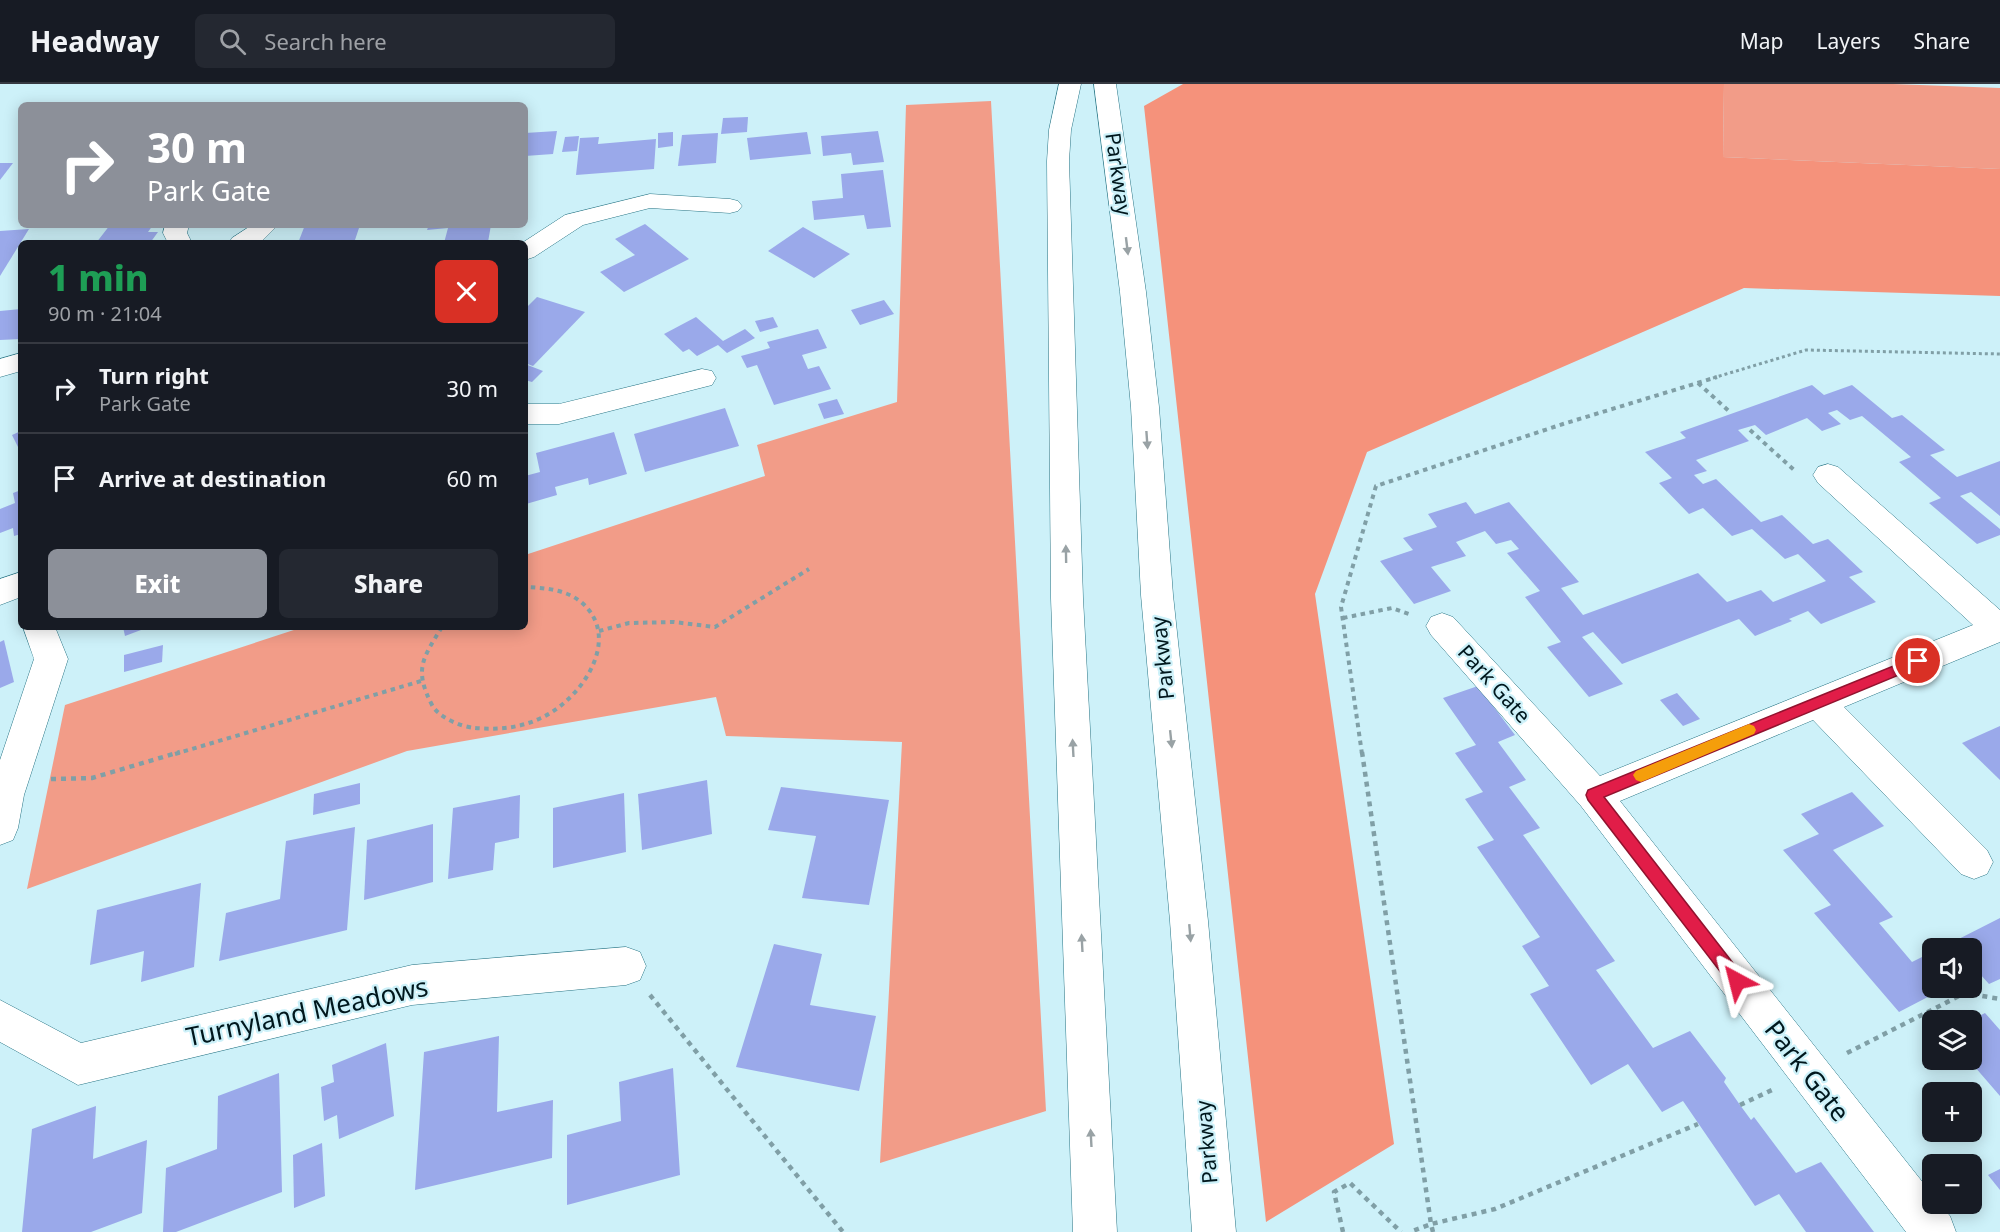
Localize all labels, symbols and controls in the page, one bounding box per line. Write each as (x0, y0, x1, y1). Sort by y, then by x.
search box (195, 14, 615, 68)
text: Headway (30, 22, 159, 60)
icon: search (216, 25, 249, 58)
text: Search here (264, 26, 387, 56)
text: Map (1740, 27, 1784, 55)
text: Layers (1817, 27, 1881, 55)
text: Share (1914, 27, 1970, 55)
text: 30 m (147, 118, 247, 175)
icon: right (48, 126, 126, 204)
street label: Parkway (1099, 131, 1139, 217)
text: Park Gate (147, 172, 271, 209)
one-way arrow (1123, 236, 1132, 255)
text: 1 min (48, 253, 149, 302)
button: close (435, 260, 498, 323)
text: 90 m · 21:04 (48, 300, 162, 327)
text: Turn right (99, 360, 209, 390)
icon: right (48, 372, 81, 405)
text: 30 m (447, 373, 498, 403)
text: Park Gate (99, 390, 191, 417)
one-way arrow (1142, 430, 1152, 449)
icon: arrive (48, 462, 81, 495)
text: Arrive at destination (99, 463, 326, 493)
text: 60 m (447, 463, 498, 493)
one-way arrow (1061, 544, 1071, 563)
button: Exit (48, 549, 267, 618)
button: Share (279, 549, 498, 618)
street label: Parkway (1144, 615, 1180, 701)
pin (1892, 635, 1943, 686)
street label: Park Gate (1452, 638, 1537, 728)
icon: arrive (1901, 644, 1934, 677)
one-way arrow (1166, 729, 1176, 748)
one-way arrow (1069, 739, 1078, 758)
one-way arrow (1185, 923, 1195, 942)
one-way arrow (1078, 934, 1087, 953)
map controls (1922, 938, 1982, 1214)
button: sound (1922, 938, 1982, 998)
position arrow (1705, 949, 1769, 1013)
street label: Turnyland Meadows (183, 968, 431, 1054)
button: layers (1922, 1010, 1982, 1070)
street label: Park Gate (1757, 1012, 1859, 1128)
button: + (1922, 1082, 1982, 1142)
street label: Parkway (1188, 1099, 1224, 1185)
one-way arrow (1086, 1128, 1095, 1147)
button: − (1922, 1154, 1982, 1214)

